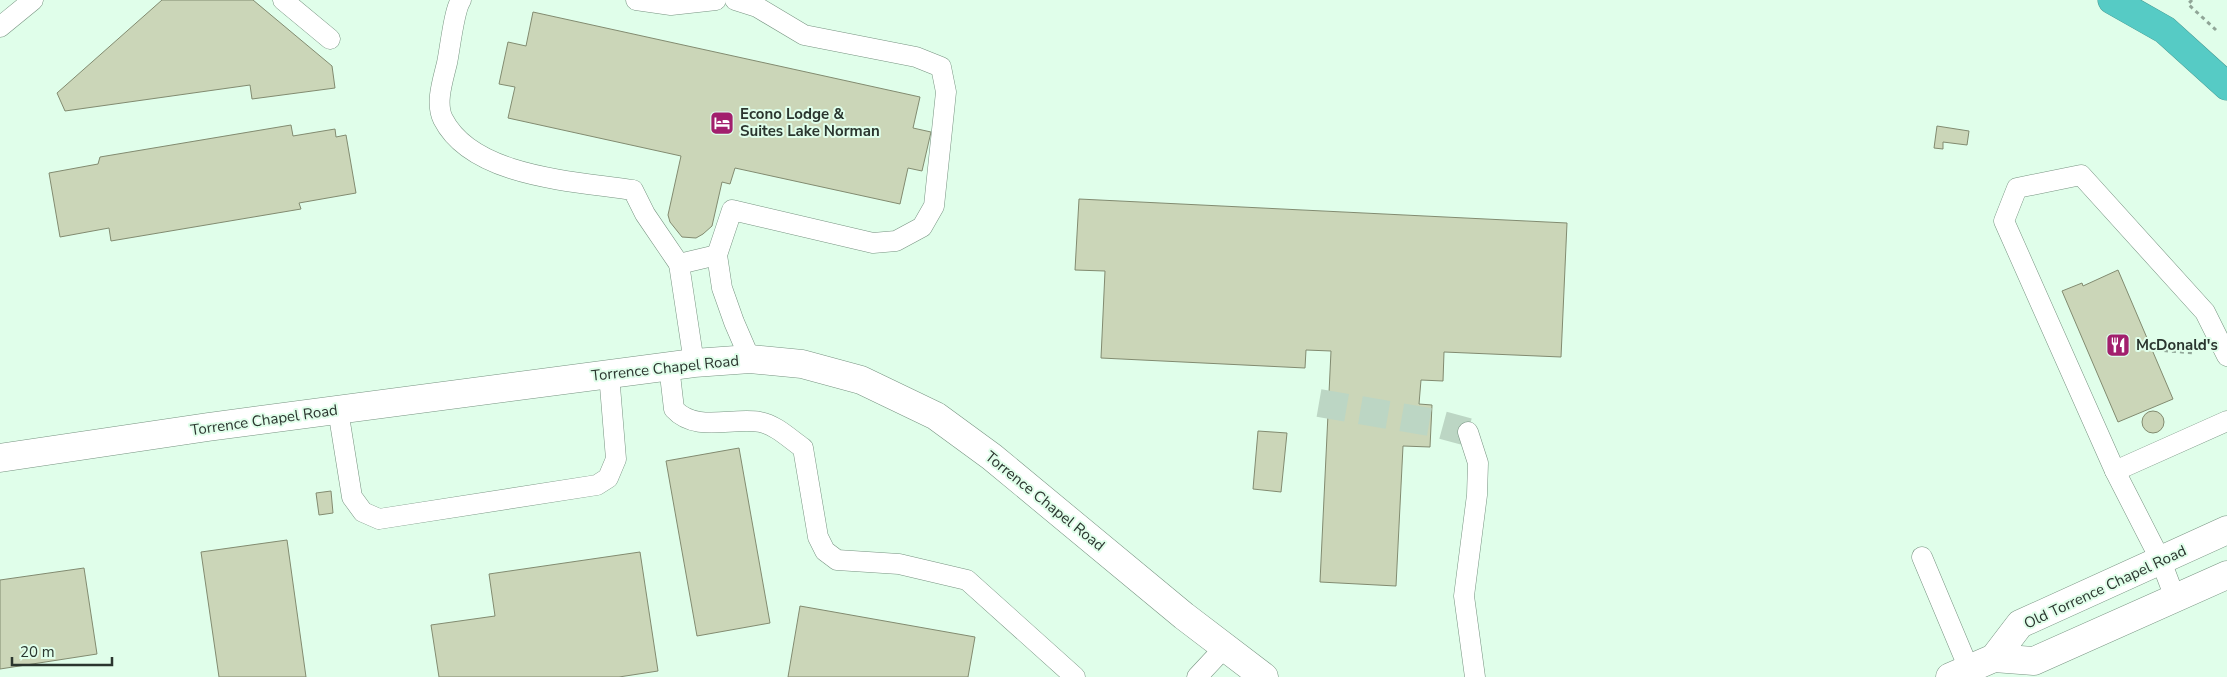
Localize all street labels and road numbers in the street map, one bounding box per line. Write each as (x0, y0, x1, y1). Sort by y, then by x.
street label: Torrence Chapel Road (590, 350, 740, 386)
street label: Torrence Chapel Road (189, 400, 339, 440)
street label: Torrence Chapel Road (981, 447, 1109, 555)
street label: Old Torrence Chapel Road (2021, 541, 2189, 633)

